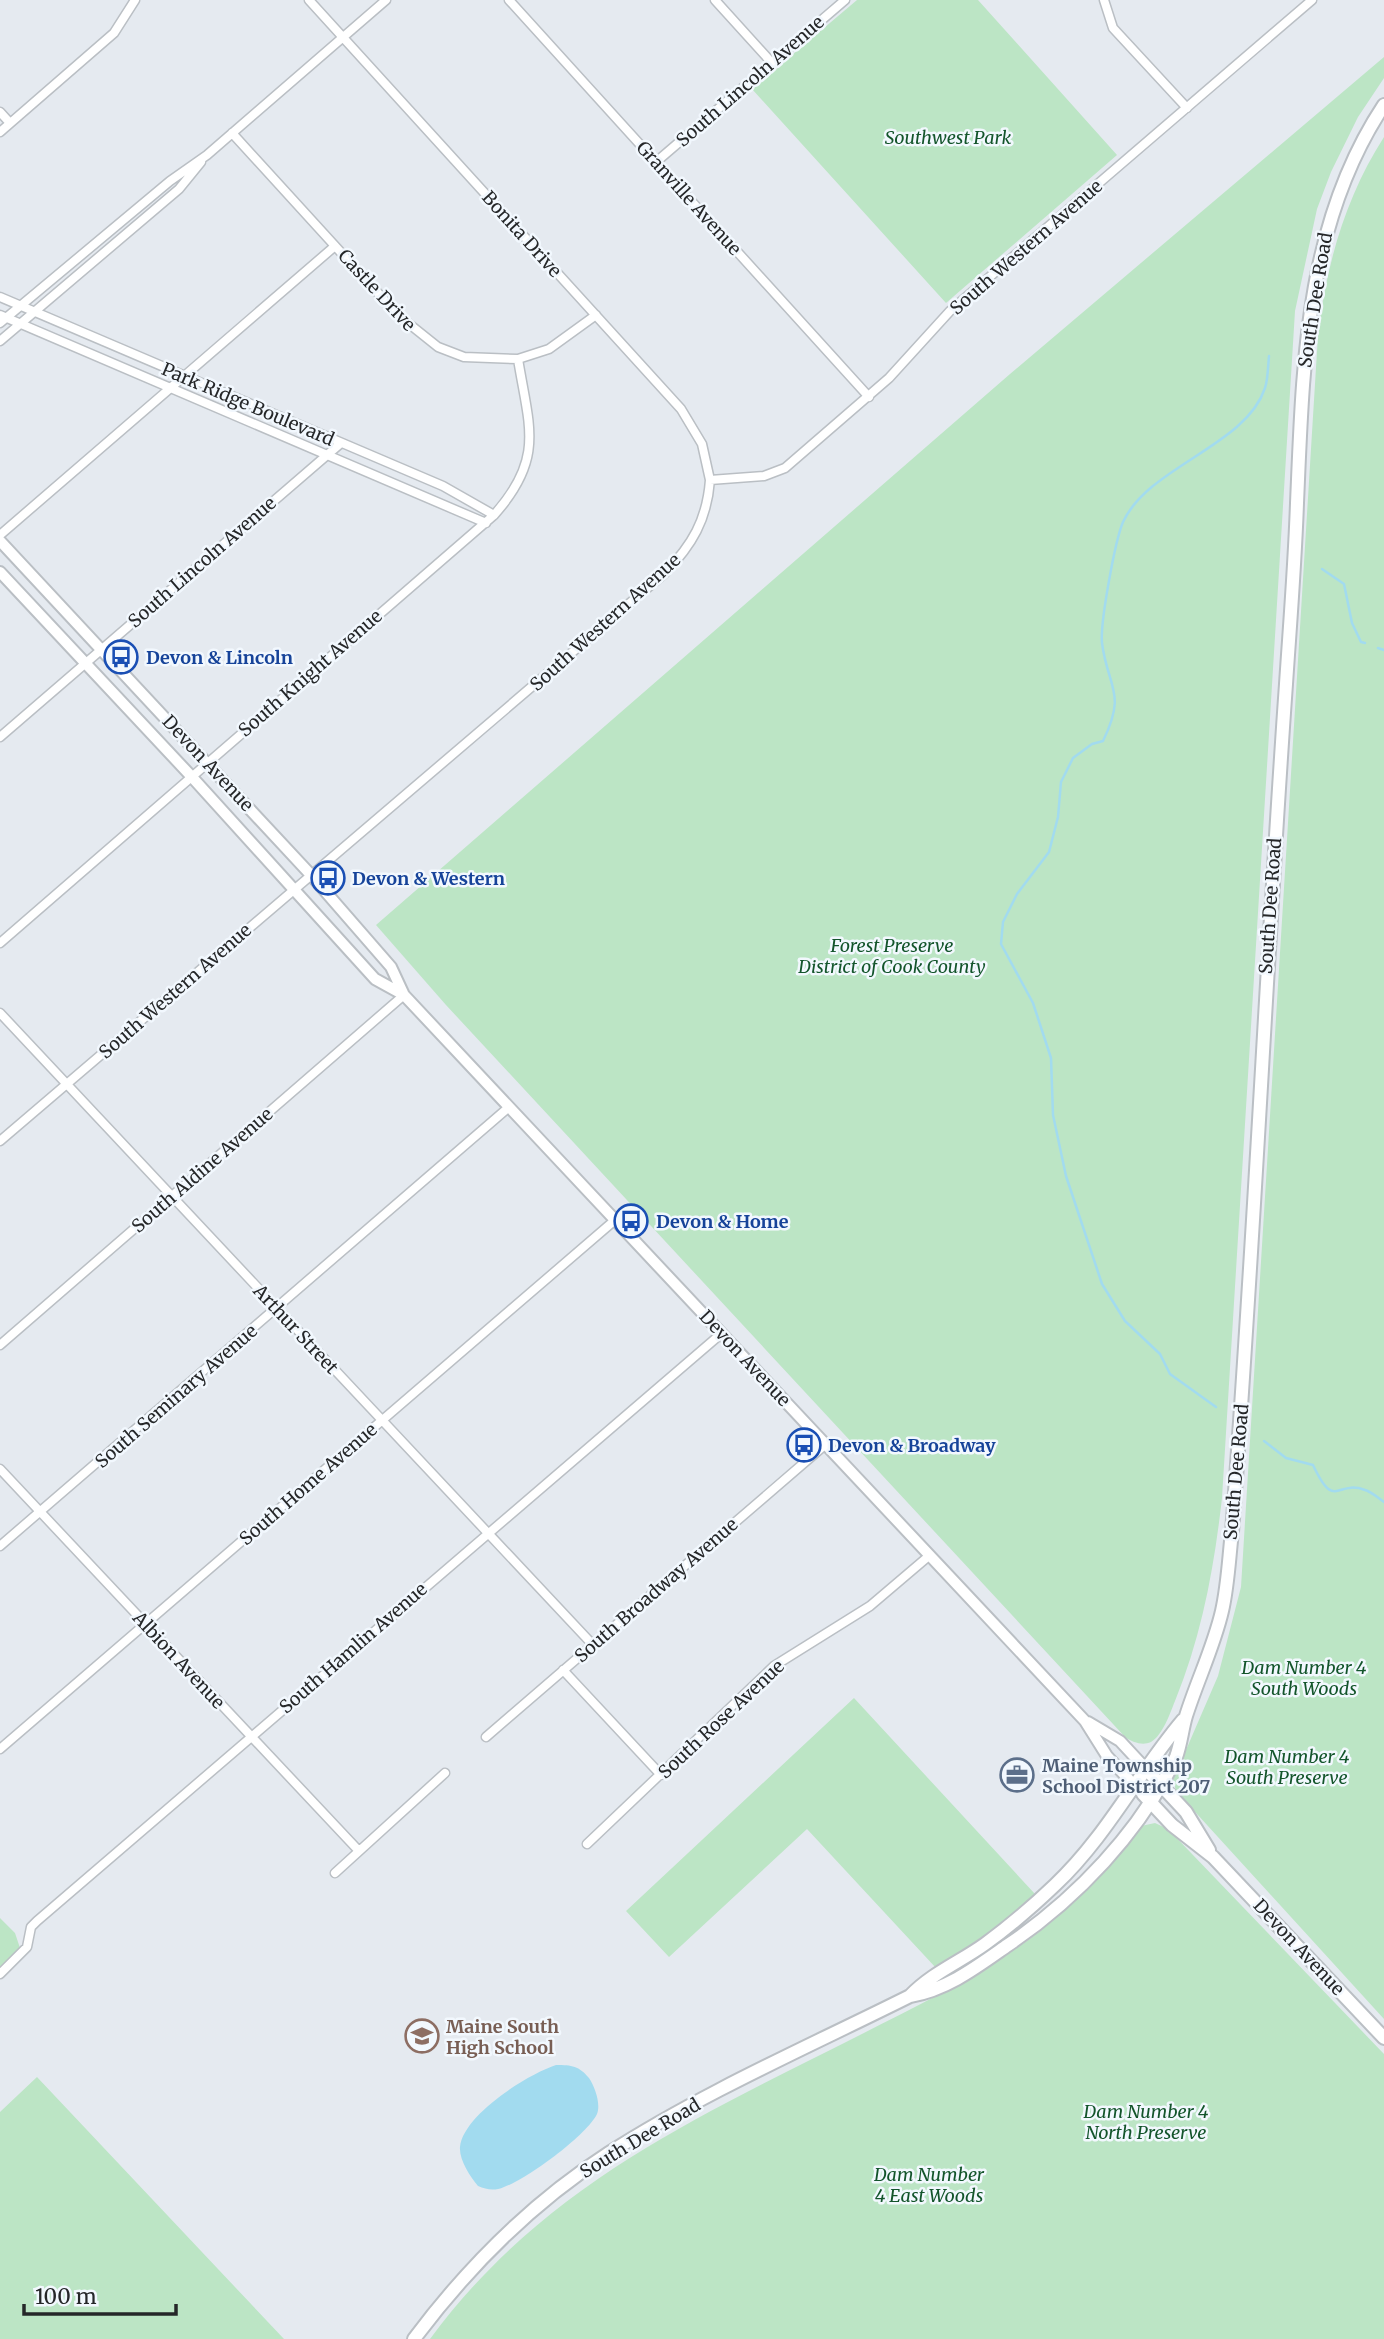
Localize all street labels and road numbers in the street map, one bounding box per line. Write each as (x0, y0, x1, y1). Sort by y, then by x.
street label: South Lincoln Avenue (671, 10, 829, 152)
street label: Granville Avenue (632, 136, 746, 260)
street label: South Western Avenue (945, 174, 1107, 320)
street label: Bonita Drive (477, 186, 567, 282)
street label: South Dee Road (1293, 231, 1337, 369)
street label: Castle Drive (333, 244, 421, 336)
street label: Park Ridge Boulevard (158, 357, 338, 451)
street label: South Lincoln Avenue (123, 491, 281, 633)
street label: South Western Avenue (525, 548, 685, 696)
street label: South Knight Avenue (234, 604, 386, 742)
street label: Devon Avenue (158, 710, 258, 816)
street label: South Dee Road (1254, 837, 1286, 975)
street label: South Western Avenue (94, 918, 256, 1064)
street label: South Aldine Avenue (127, 1102, 277, 1238)
street label: Arthur Street (248, 1279, 343, 1379)
street label: Devon Avenue (695, 1305, 795, 1411)
street label: South Seminary Avenue (90, 1319, 262, 1473)
street label: South Dee Road (1219, 1403, 1253, 1541)
street label: South Home Avenue (234, 1418, 382, 1550)
street label: South Broadway Avenue (570, 1513, 742, 1667)
street label: South Hamlin Avenue (274, 1578, 432, 1718)
street label: Albion Avenue (127, 1606, 230, 1713)
street label: South Rose Avenue (653, 1655, 789, 1783)
street label: Devon Avenue (1249, 1894, 1349, 2000)
street label: South Dee Road (576, 2093, 705, 2183)

